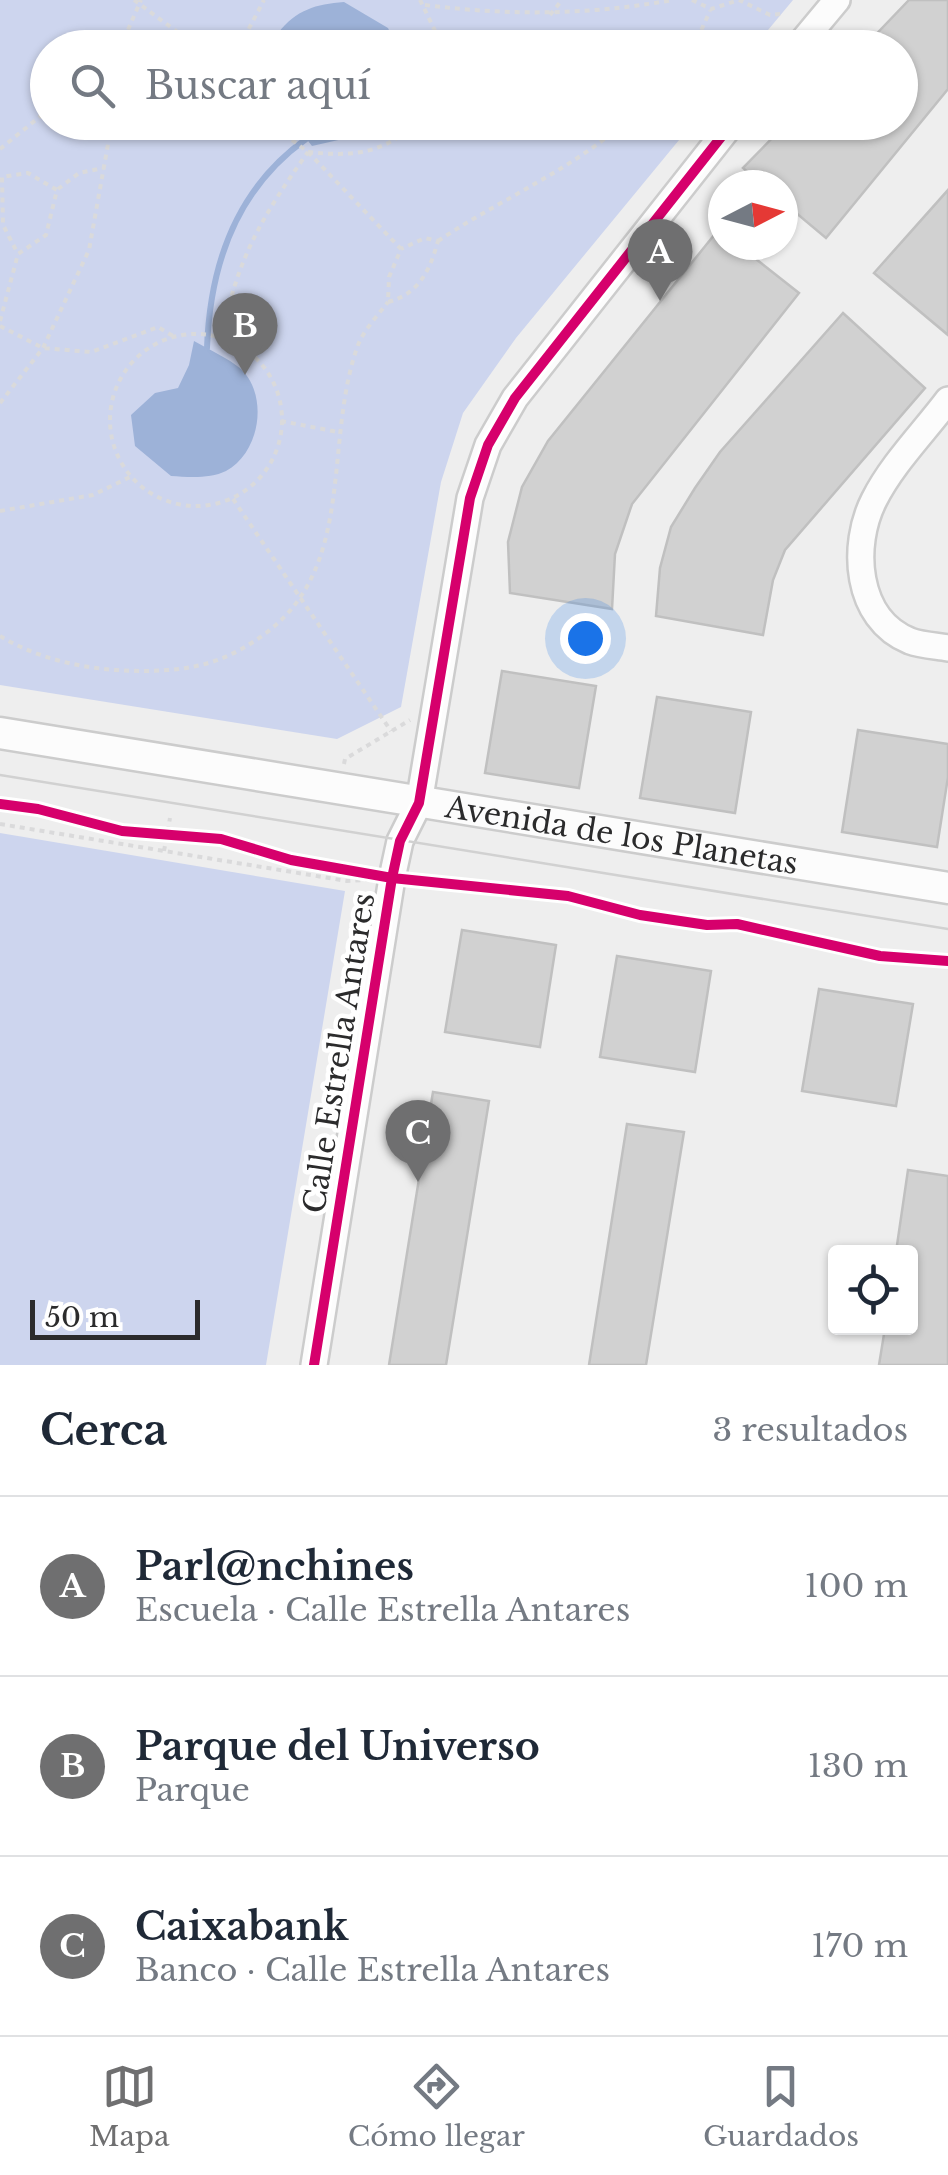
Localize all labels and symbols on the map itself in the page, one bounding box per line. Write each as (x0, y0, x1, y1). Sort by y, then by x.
north arrow (708, 170, 798, 260)
pin: A (628, 218, 692, 301)
pin: B (212, 292, 278, 375)
your location (560, 613, 611, 664)
street label: Avenida de los Planetas (442, 787, 801, 882)
street label: Calle Estrella Antares (295, 890, 383, 1216)
pin: C (386, 1100, 450, 1182)
scale bar (30, 1295, 200, 1340)

